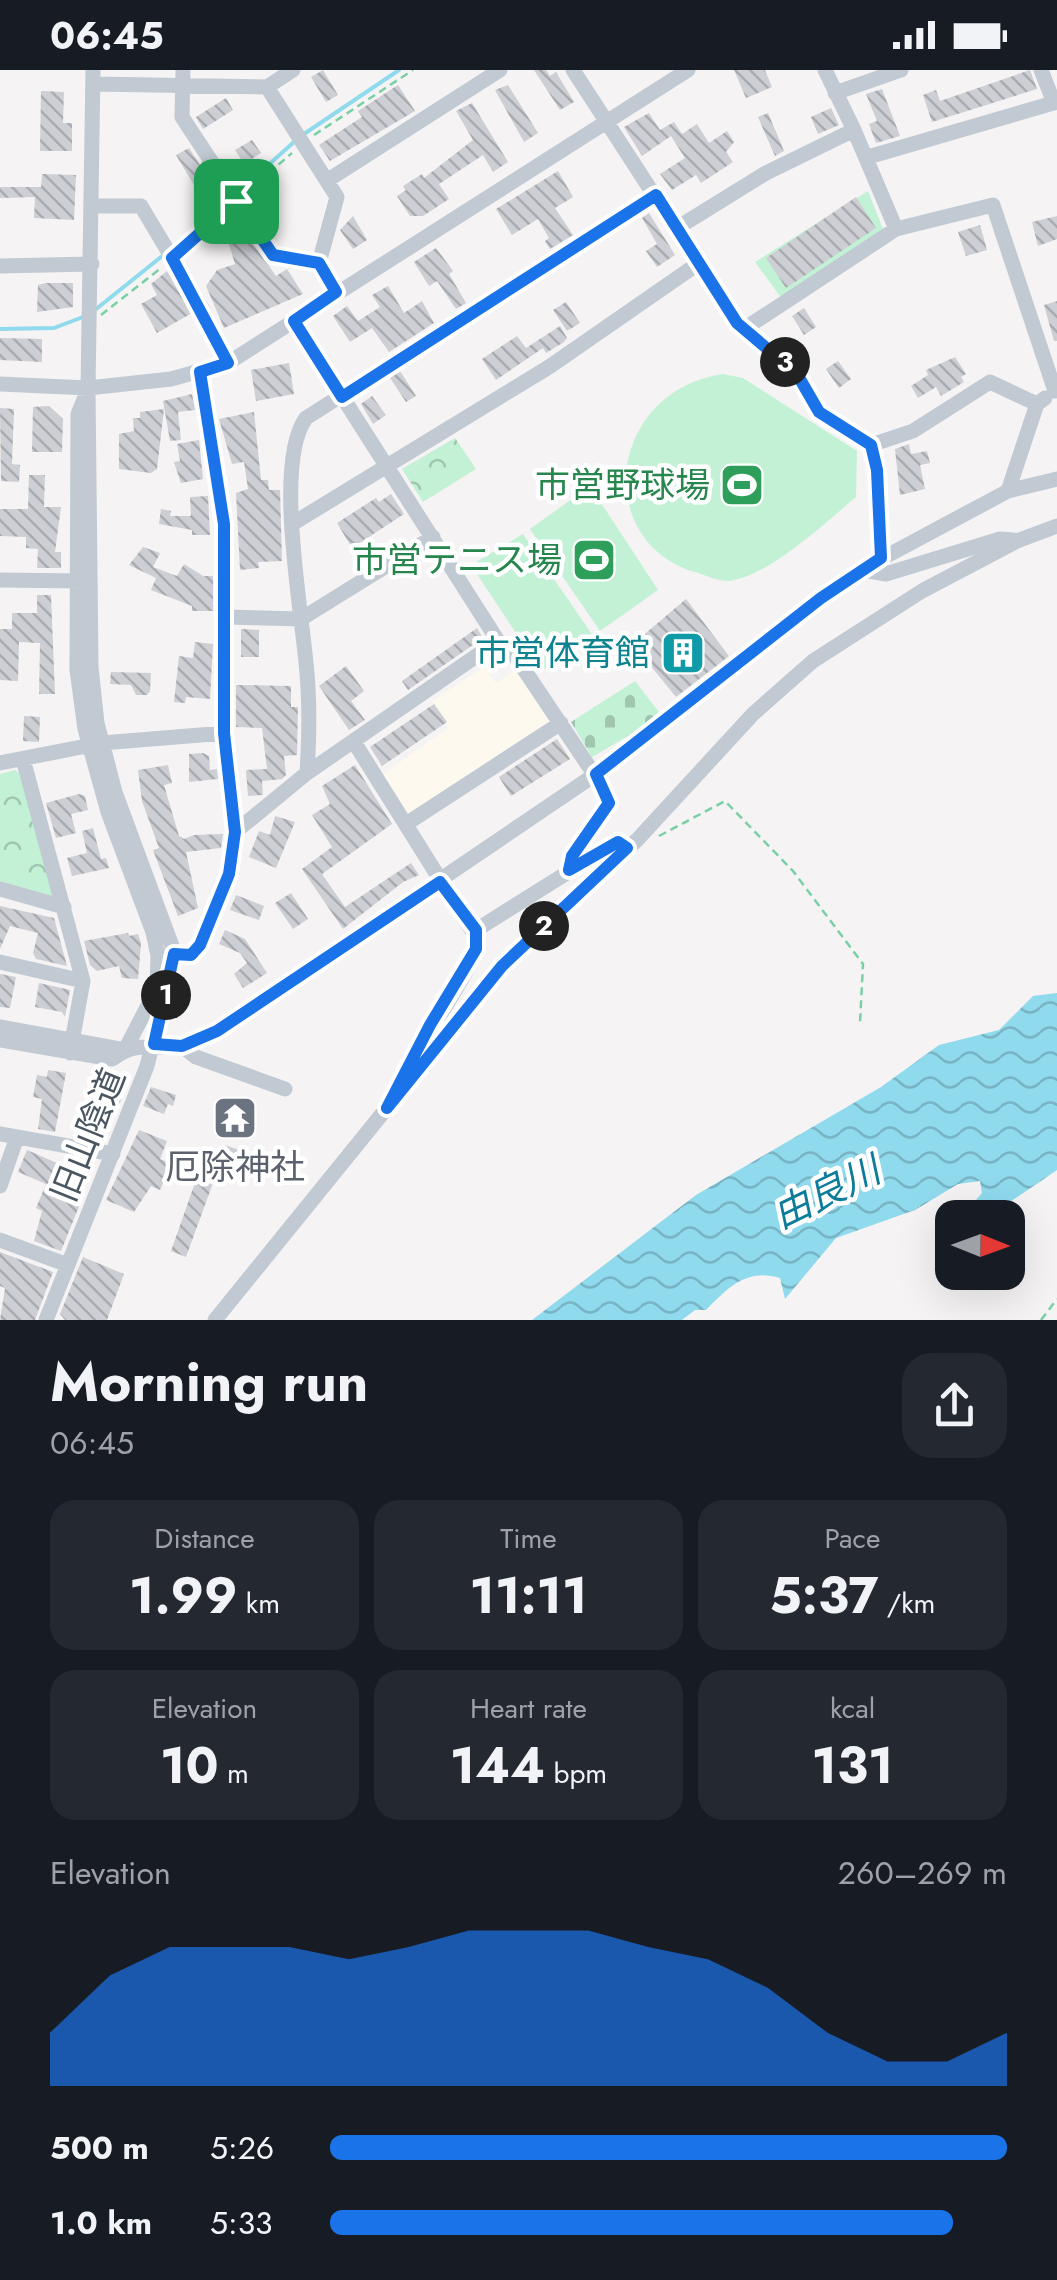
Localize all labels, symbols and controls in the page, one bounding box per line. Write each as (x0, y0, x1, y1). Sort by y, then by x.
text: 06:45 (50, 8, 164, 63)
pin (194, 159, 279, 244)
icon: arrive (209, 174, 264, 229)
pin: 3 (760, 337, 810, 387)
text: 3 (776, 341, 794, 382)
place label: 市営野球場 (535, 460, 710, 510)
sports icon: 市営野球場 (719, 462, 765, 508)
place label: 市営テニス場 (352, 535, 562, 585)
sports icon: 市営テニス場 (571, 537, 617, 583)
place label: 市営体育館 (475, 628, 650, 678)
building icon: 市営体育館 (660, 630, 706, 676)
pin: 2 (519, 901, 569, 951)
text: 2 (535, 905, 553, 946)
pin: 1 (141, 970, 191, 1020)
text: 1 (159, 974, 173, 1015)
street label: 旧山陰道 (39, 1061, 137, 1209)
temple icon: 厄除神社 (212, 1095, 258, 1141)
water label: 由良川 (763, 1141, 893, 1242)
place label: 厄除神社 (165, 1142, 305, 1192)
north arrow (935, 1200, 1025, 1290)
map controls (935, 1200, 1025, 1290)
text: Morning run (50, 1342, 368, 1422)
button: share (902, 1353, 1007, 1458)
text: 06:45 (50, 1420, 134, 1466)
text: Distance (154, 1518, 255, 1559)
text: Time (500, 1518, 557, 1559)
text: Pace (825, 1518, 880, 1559)
text: 1.99 (129, 1559, 237, 1632)
text: 11:11 (470, 1559, 587, 1632)
text: 5:37 (770, 1559, 878, 1632)
text: km (237, 1583, 280, 1624)
text: /km (878, 1583, 935, 1624)
text: Elevation (152, 1688, 257, 1729)
text: Heart rate (470, 1688, 587, 1729)
text: kcal (830, 1688, 875, 1729)
text: 10 (160, 1729, 219, 1802)
text: 144 (450, 1729, 545, 1802)
text: 131 (812, 1729, 893, 1802)
text: m (219, 1753, 249, 1794)
text: bpm (545, 1753, 607, 1794)
text: Elevation (50, 1850, 171, 1896)
text: 260–269 m (838, 1850, 1007, 1896)
text: 500 m (50, 2125, 149, 2171)
text: 5:26 (210, 2125, 274, 2171)
text: 1.0 km (50, 2200, 152, 2246)
text: 5:33 (210, 2200, 273, 2246)

